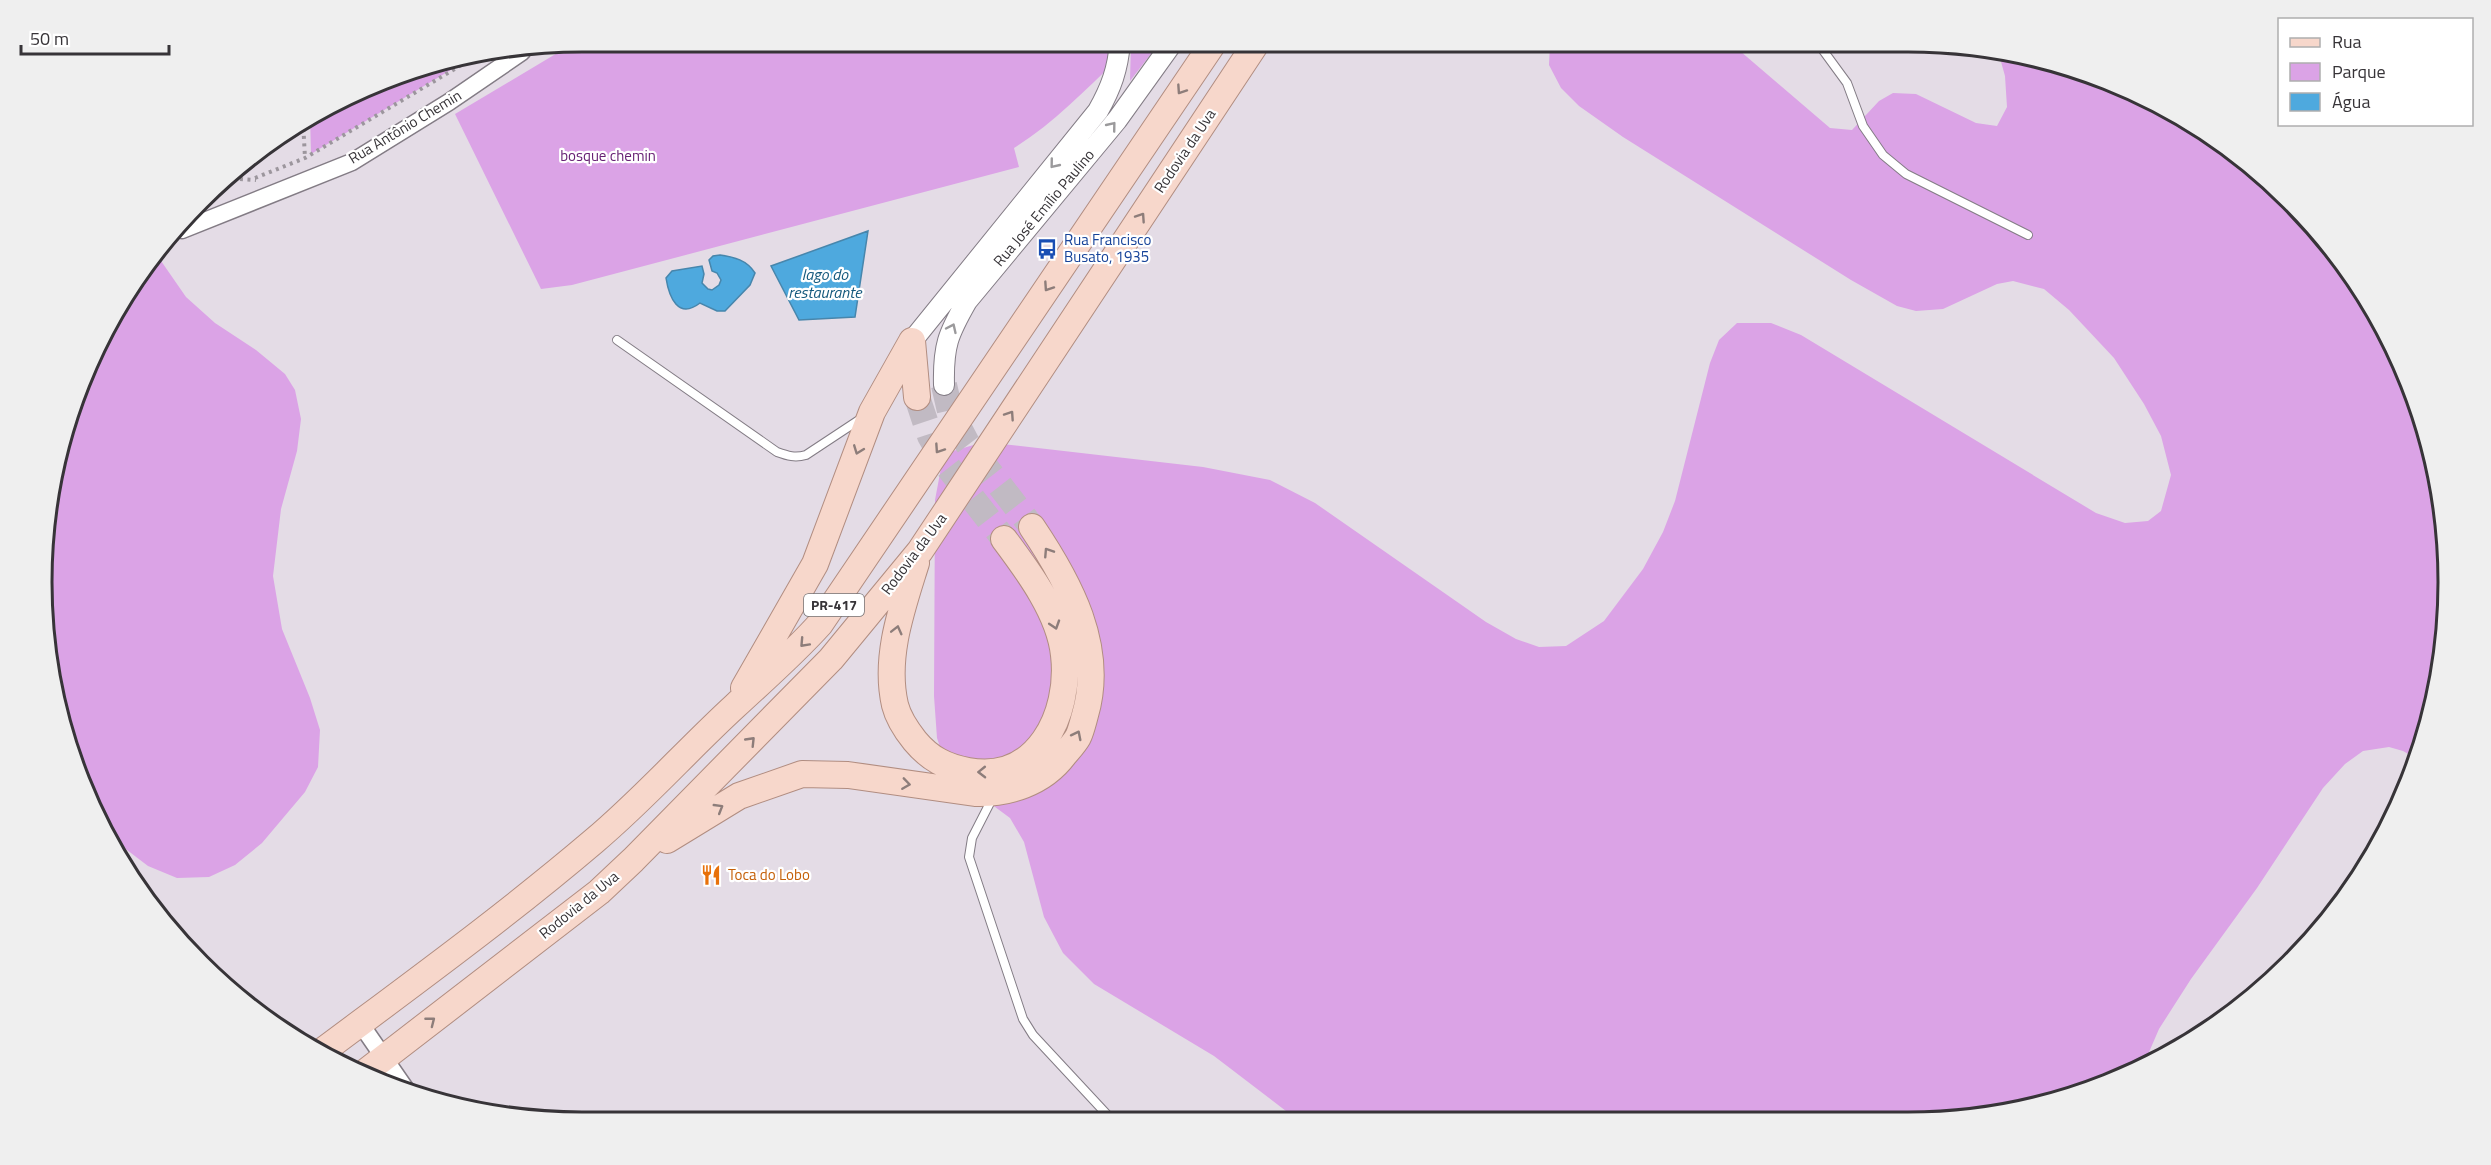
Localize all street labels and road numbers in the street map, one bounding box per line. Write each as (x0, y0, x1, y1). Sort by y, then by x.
street label: Rua Antônio Chemin (344, 84, 466, 169)
street label: Rodovia da Uva (1148, 104, 1222, 197)
street label: Rua José Emílio Paulino (987, 144, 1100, 271)
street label: Rodovia da Uva (875, 508, 952, 599)
road number: PR-417 (804, 594, 864, 616)
street label: Rodovia da Uva (534, 865, 624, 944)

